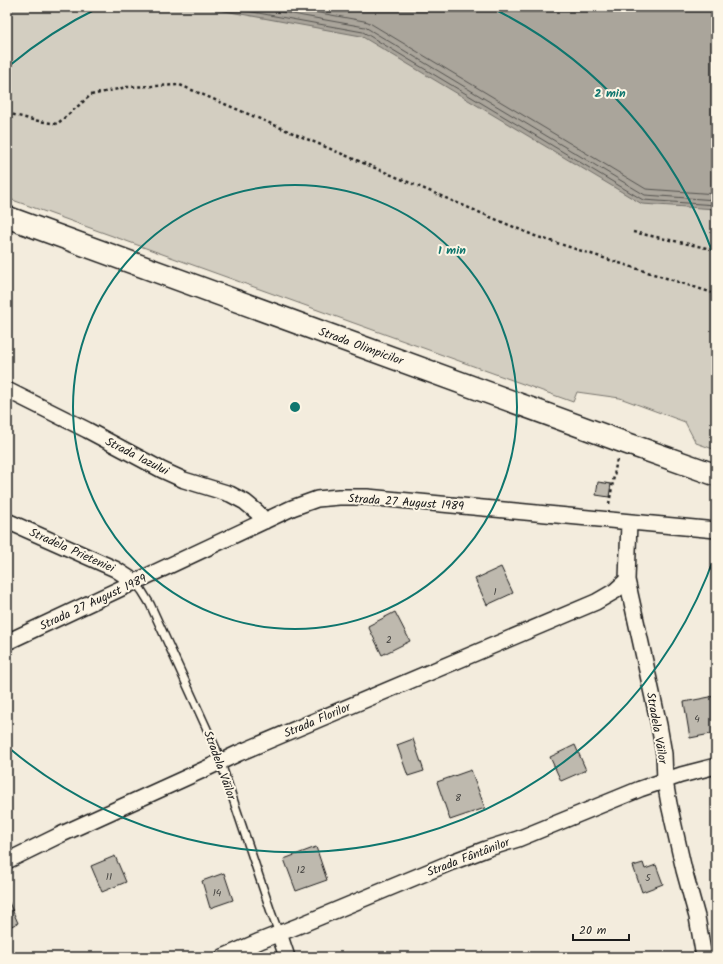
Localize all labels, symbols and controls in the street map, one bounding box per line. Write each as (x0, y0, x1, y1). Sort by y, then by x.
text: 2 min (594, 84, 626, 103)
text: 1 min (438, 241, 466, 260)
street label: Strada Olimpicilor (316, 322, 407, 371)
centre of rings (288, 400, 302, 414)
street label: Strada Iazului (102, 432, 173, 481)
street label: Strada 27 August 1989 (347, 489, 465, 516)
street label: Stradela Prieteniei (26, 523, 119, 578)
street label: Strada 27 August 1989 (37, 569, 150, 636)
house number: 1 (493, 584, 497, 600)
house number: 2 (386, 632, 392, 648)
street label: Stradela Văilor (641, 691, 672, 767)
street label: Strada Florilor (281, 697, 354, 743)
house number: 4 (694, 711, 700, 727)
street label: Stradela Văilor (198, 728, 241, 804)
house number: 8 (455, 790, 462, 806)
street label: Strada Fântânilor (424, 833, 513, 882)
house number: 12 (297, 862, 306, 878)
house number: 11 (106, 869, 112, 885)
house number: 5 (645, 870, 651, 886)
house number: 14 (213, 885, 222, 901)
scale bar (573, 916, 629, 942)
text: 20 m (579, 921, 607, 940)

